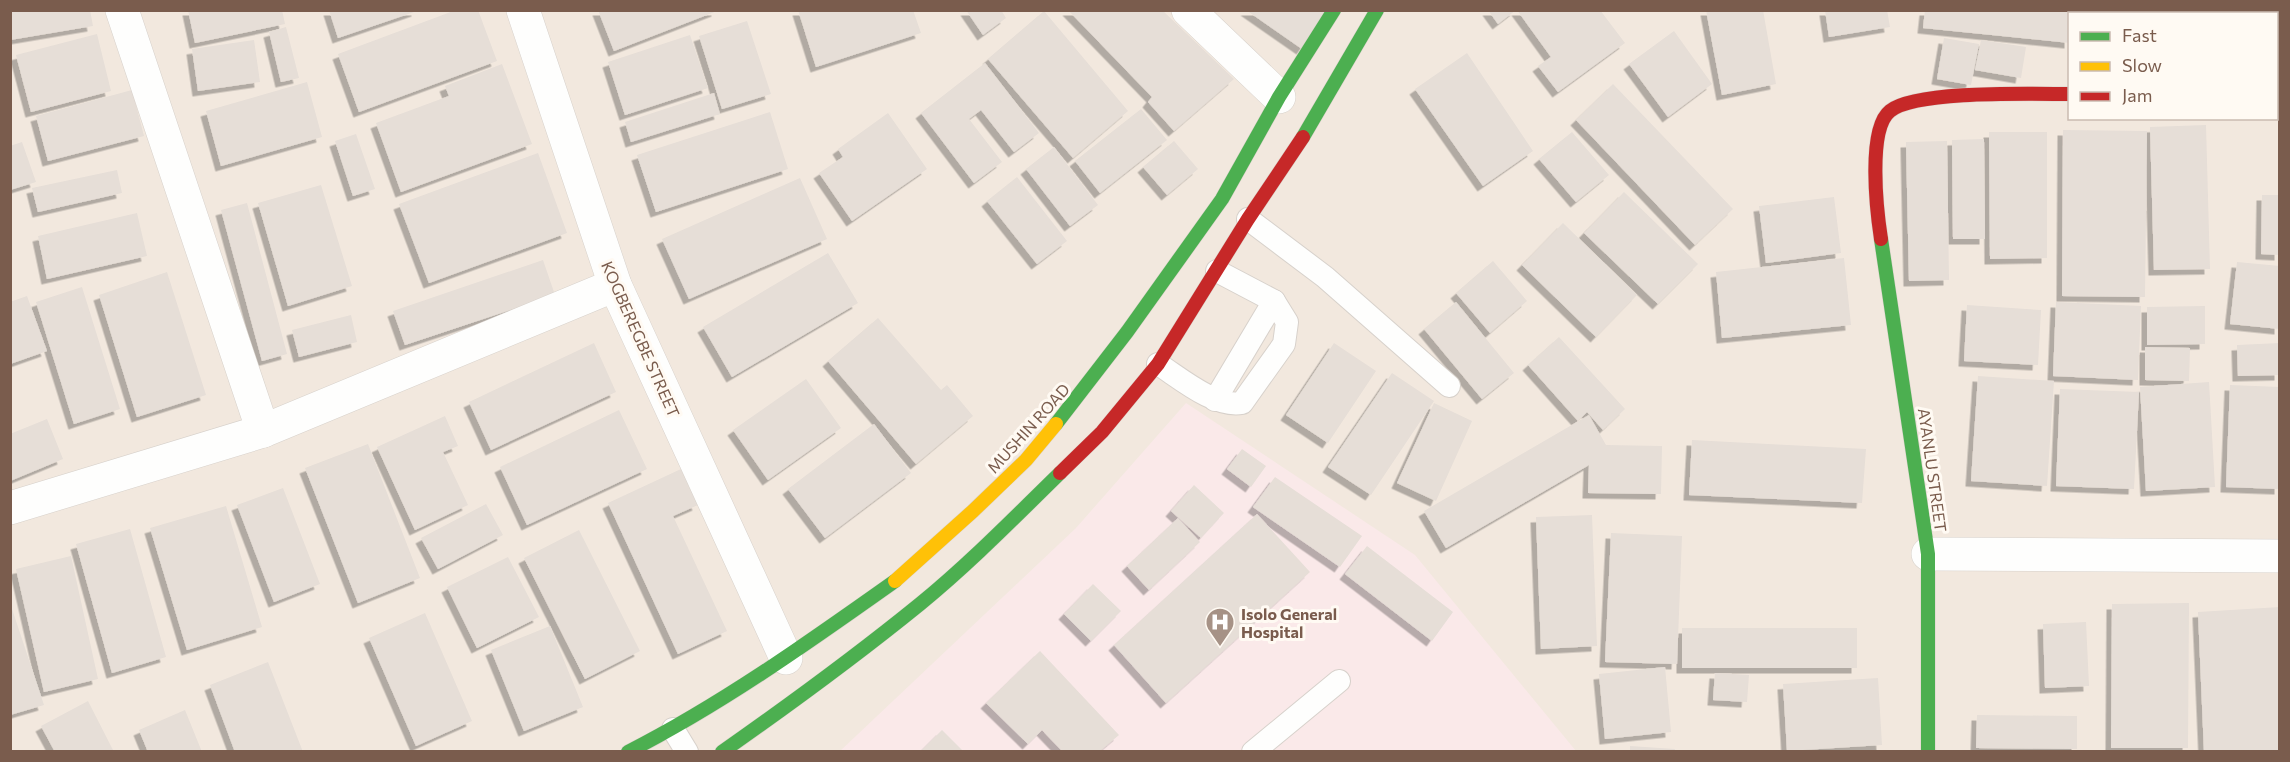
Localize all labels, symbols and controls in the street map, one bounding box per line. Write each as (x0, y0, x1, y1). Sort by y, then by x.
legend (2068, 12, 2278, 120)
text: Fast (2122, 24, 2157, 46)
text: Slow (2122, 54, 2162, 76)
text: Jam (2122, 84, 2152, 106)
street label: KOGBEREGBE STREET (598, 258, 684, 420)
street label: MUSHIN ROAD (983, 379, 1073, 477)
street label: AYANLU STREET (1915, 407, 1951, 533)
place label: Isolo General Hospital (1241, 604, 1337, 641)
hospital icon: Isolo General Hospital (1204, 606, 1236, 648)

